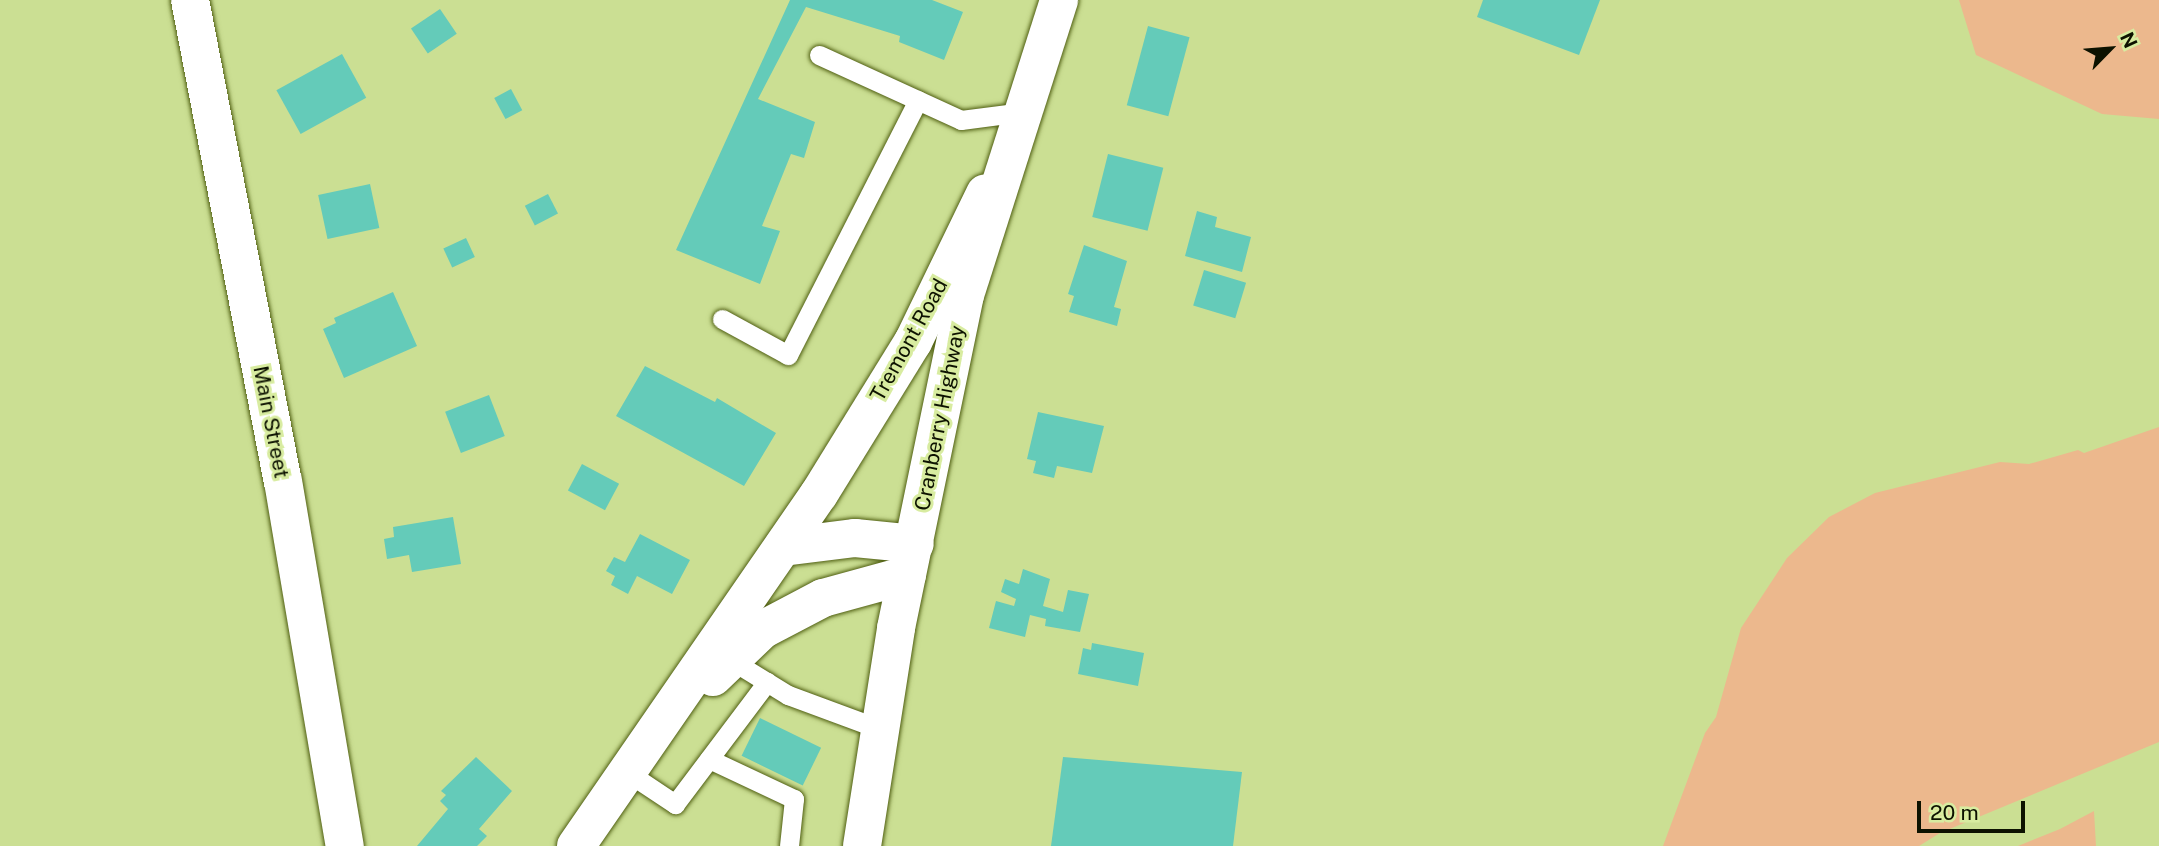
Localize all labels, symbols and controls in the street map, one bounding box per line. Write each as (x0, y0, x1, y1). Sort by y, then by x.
north arrow (2075, 14, 2145, 84)
text: N (2116, 29, 2142, 52)
street label: Tremont Road (865, 274, 953, 406)
street label: Cranberry Highway (910, 323, 970, 513)
street label: Main Street (248, 364, 294, 480)
scale bar (1921, 786, 2030, 830)
text: 20 m (1930, 800, 1979, 825)

